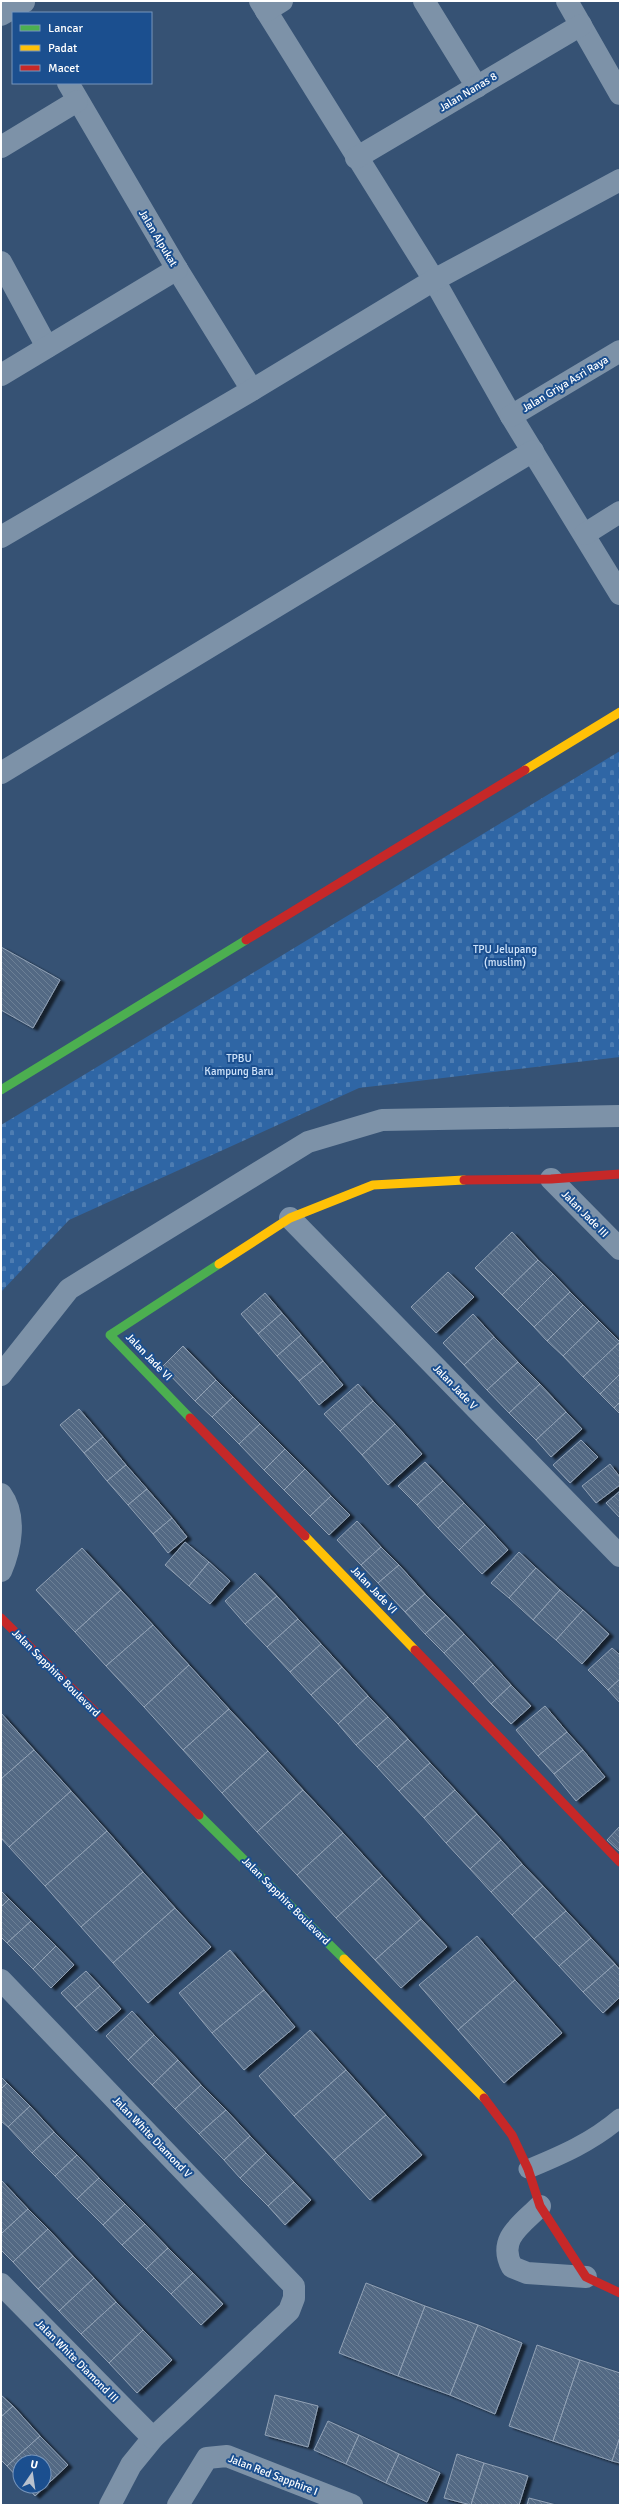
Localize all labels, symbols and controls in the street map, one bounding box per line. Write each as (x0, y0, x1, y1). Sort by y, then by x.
legend (12, 12, 152, 84)
text: Lancar (48, 21, 84, 36)
text: Padat (48, 41, 77, 56)
text: Macet (48, 61, 80, 76)
street label: Jalan Nanas 8 (437, 70, 499, 114)
street label: Jalan Alpukat (136, 207, 180, 269)
street label: Jalan Griya Asri Raya (519, 353, 611, 415)
park label: TPU Jelupang (muslim) (473, 943, 537, 969)
park label: TPBU Kampung Baru (204, 1052, 274, 1078)
street label: Jalan Jade III (559, 1188, 611, 1240)
street label: Jalan Jade VI (123, 1331, 175, 1383)
street label: Jalan Jade V (430, 1362, 480, 1413)
street label: Jalan Jade VI (348, 1564, 400, 1616)
street label: Jalan Sapphire Boulevard (9, 1626, 103, 1720)
street label: Jalan Sapphire Boulevard (239, 1854, 333, 1948)
street label: Jalan White Diamond V (110, 2094, 195, 2181)
street label: Jalan White Diamond III (33, 2317, 121, 2405)
street label: Jalan Red Sapphire I (226, 2452, 320, 2498)
north arrow (12, 2454, 52, 2494)
text: U (29, 2458, 39, 2472)

